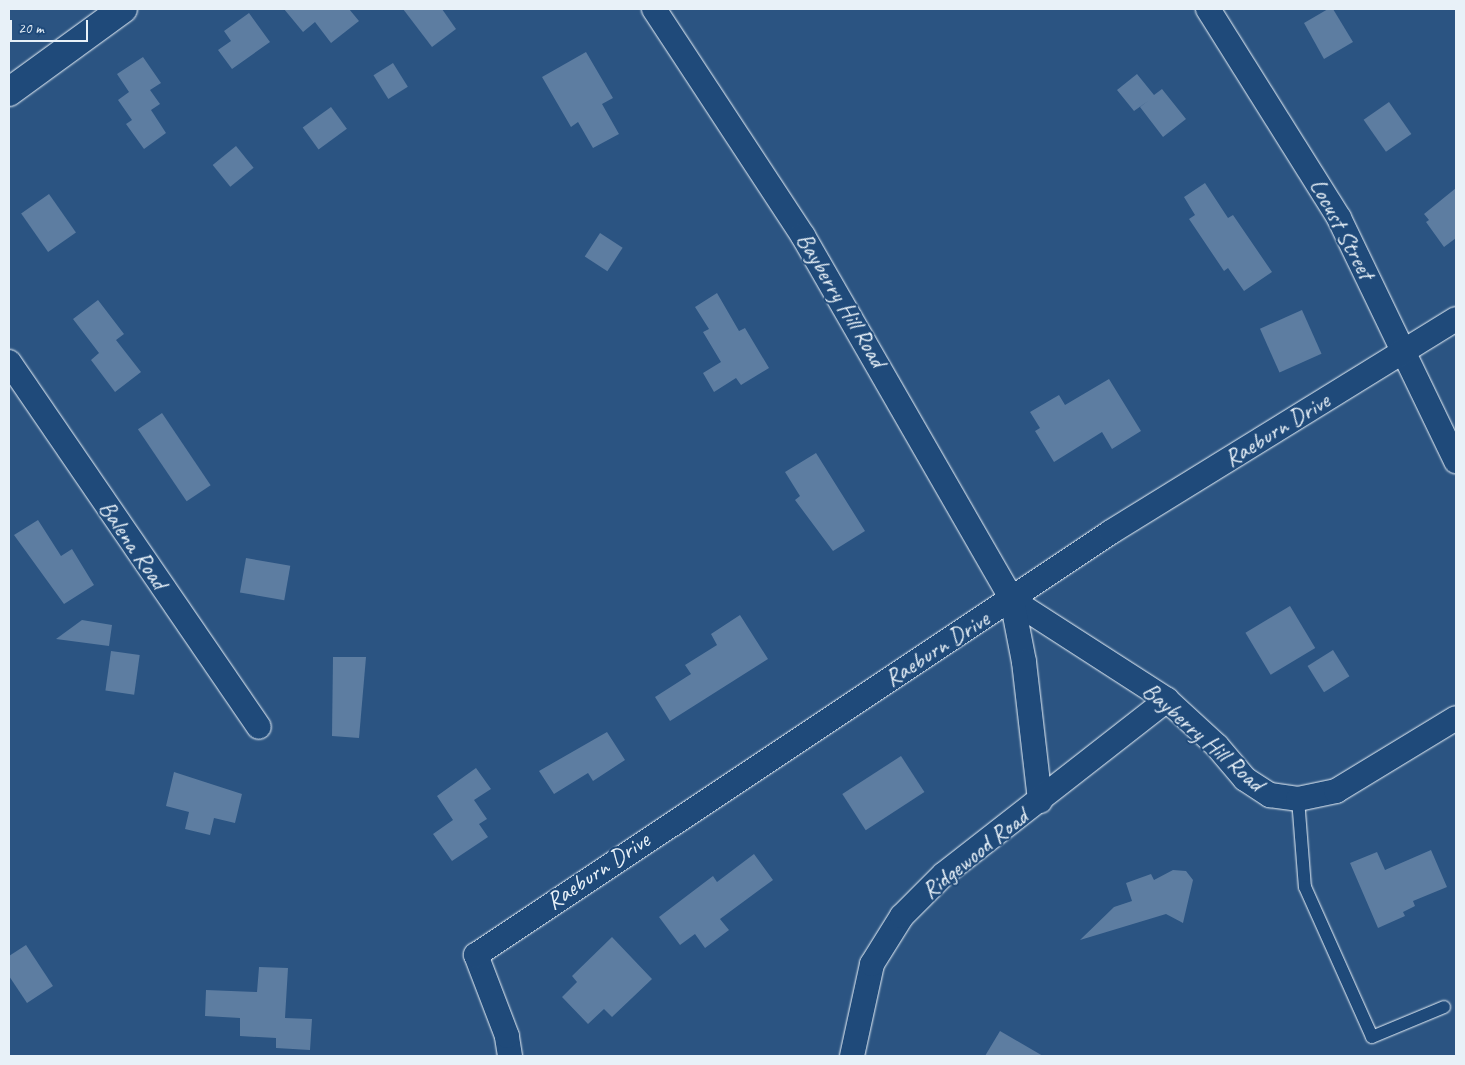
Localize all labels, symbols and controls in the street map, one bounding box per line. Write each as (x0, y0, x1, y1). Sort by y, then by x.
scale bar (12, 10, 90, 42)
text: 20 m (18, 19, 44, 38)
street label: Locust Street (1303, 174, 1381, 284)
street label: Bayberry Hill Road (789, 227, 893, 373)
street label: Raeburn Drive (1219, 386, 1335, 474)
street label: Balena Road (92, 495, 174, 595)
street label: Raeburn Drive (879, 605, 995, 693)
street label: Bayberry Hill Road (1136, 676, 1270, 798)
street label: Ridgewood Road (916, 803, 1034, 905)
street label: Raeburn Drive (541, 826, 655, 916)

